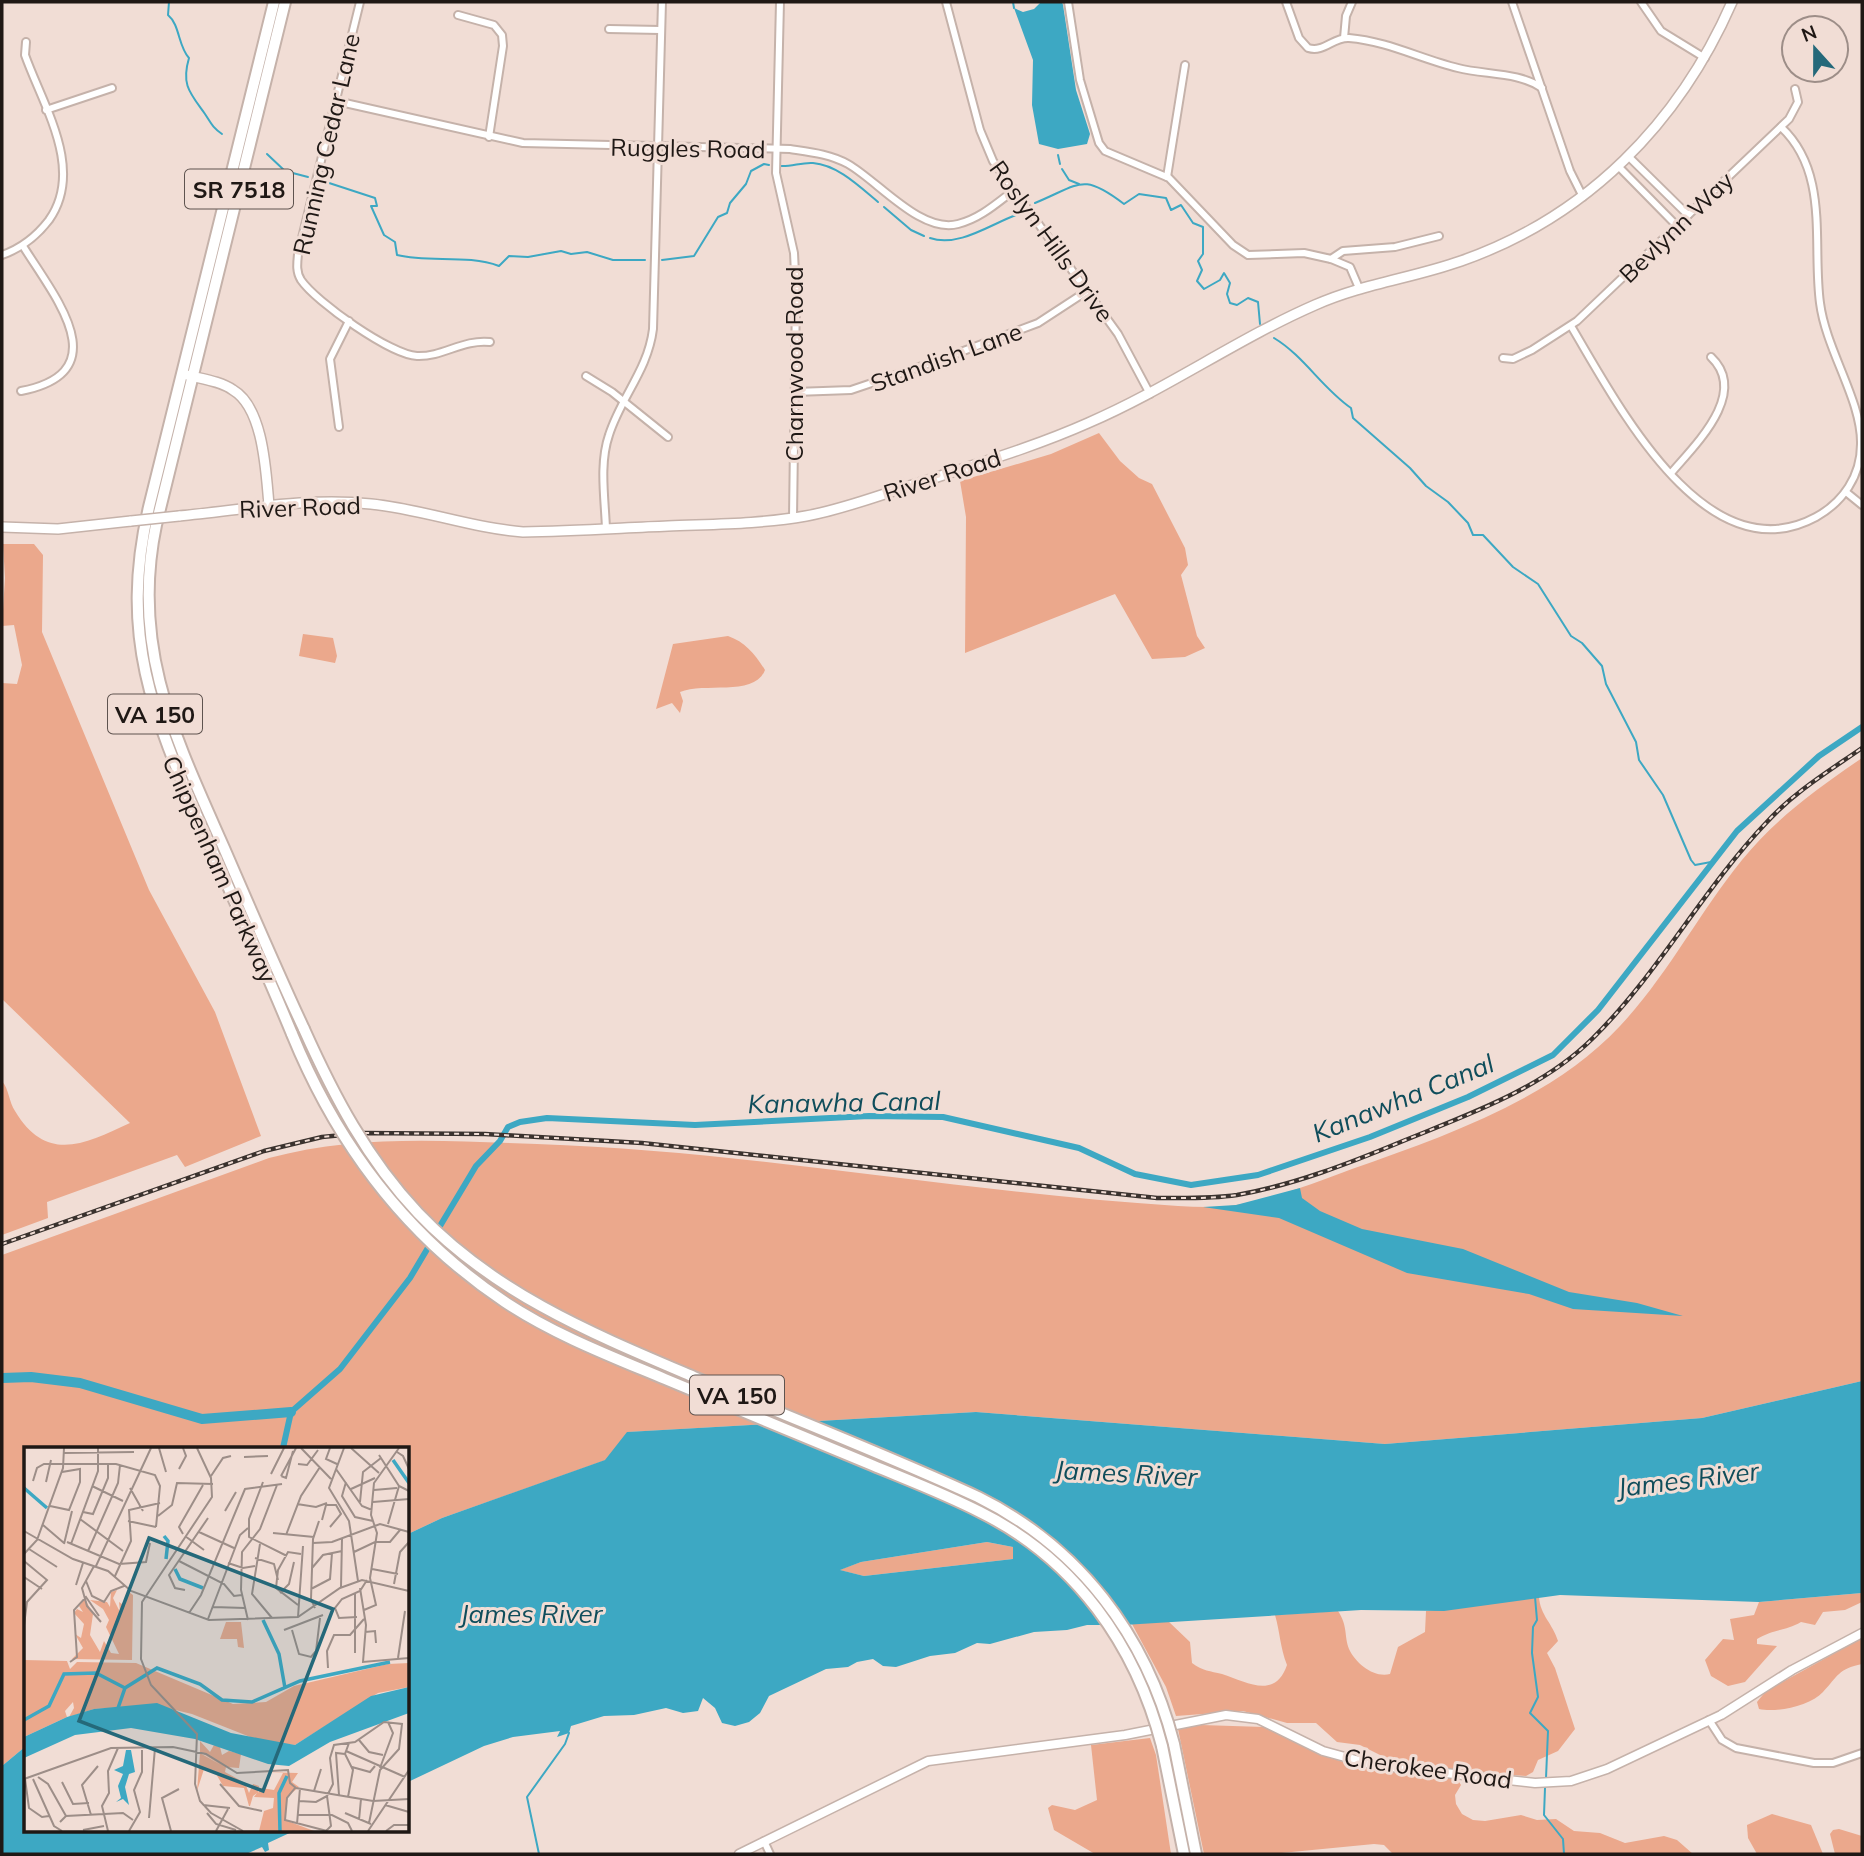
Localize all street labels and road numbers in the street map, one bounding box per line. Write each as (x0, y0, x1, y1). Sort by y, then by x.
street label: Running Cedar Lane (286, 30, 366, 258)
street label: Ruggles Road (610, 132, 766, 164)
street label: Roslyn Hills Drive (983, 154, 1121, 328)
street label: Bevlynn Way (1613, 165, 1740, 289)
road number: SR 7518 (185, 170, 293, 208)
street label: Charnwood Road (779, 266, 809, 462)
street label: Standish Lane (866, 316, 1026, 398)
street label: River Road (879, 442, 1005, 508)
street label: River Road (239, 490, 361, 524)
road number: VA 150 (108, 694, 202, 734)
street label: Chippenham Parkway (156, 751, 284, 988)
road number: VA 150 (690, 1376, 784, 1414)
street label: Cherokee Road (1342, 1741, 1514, 1795)

